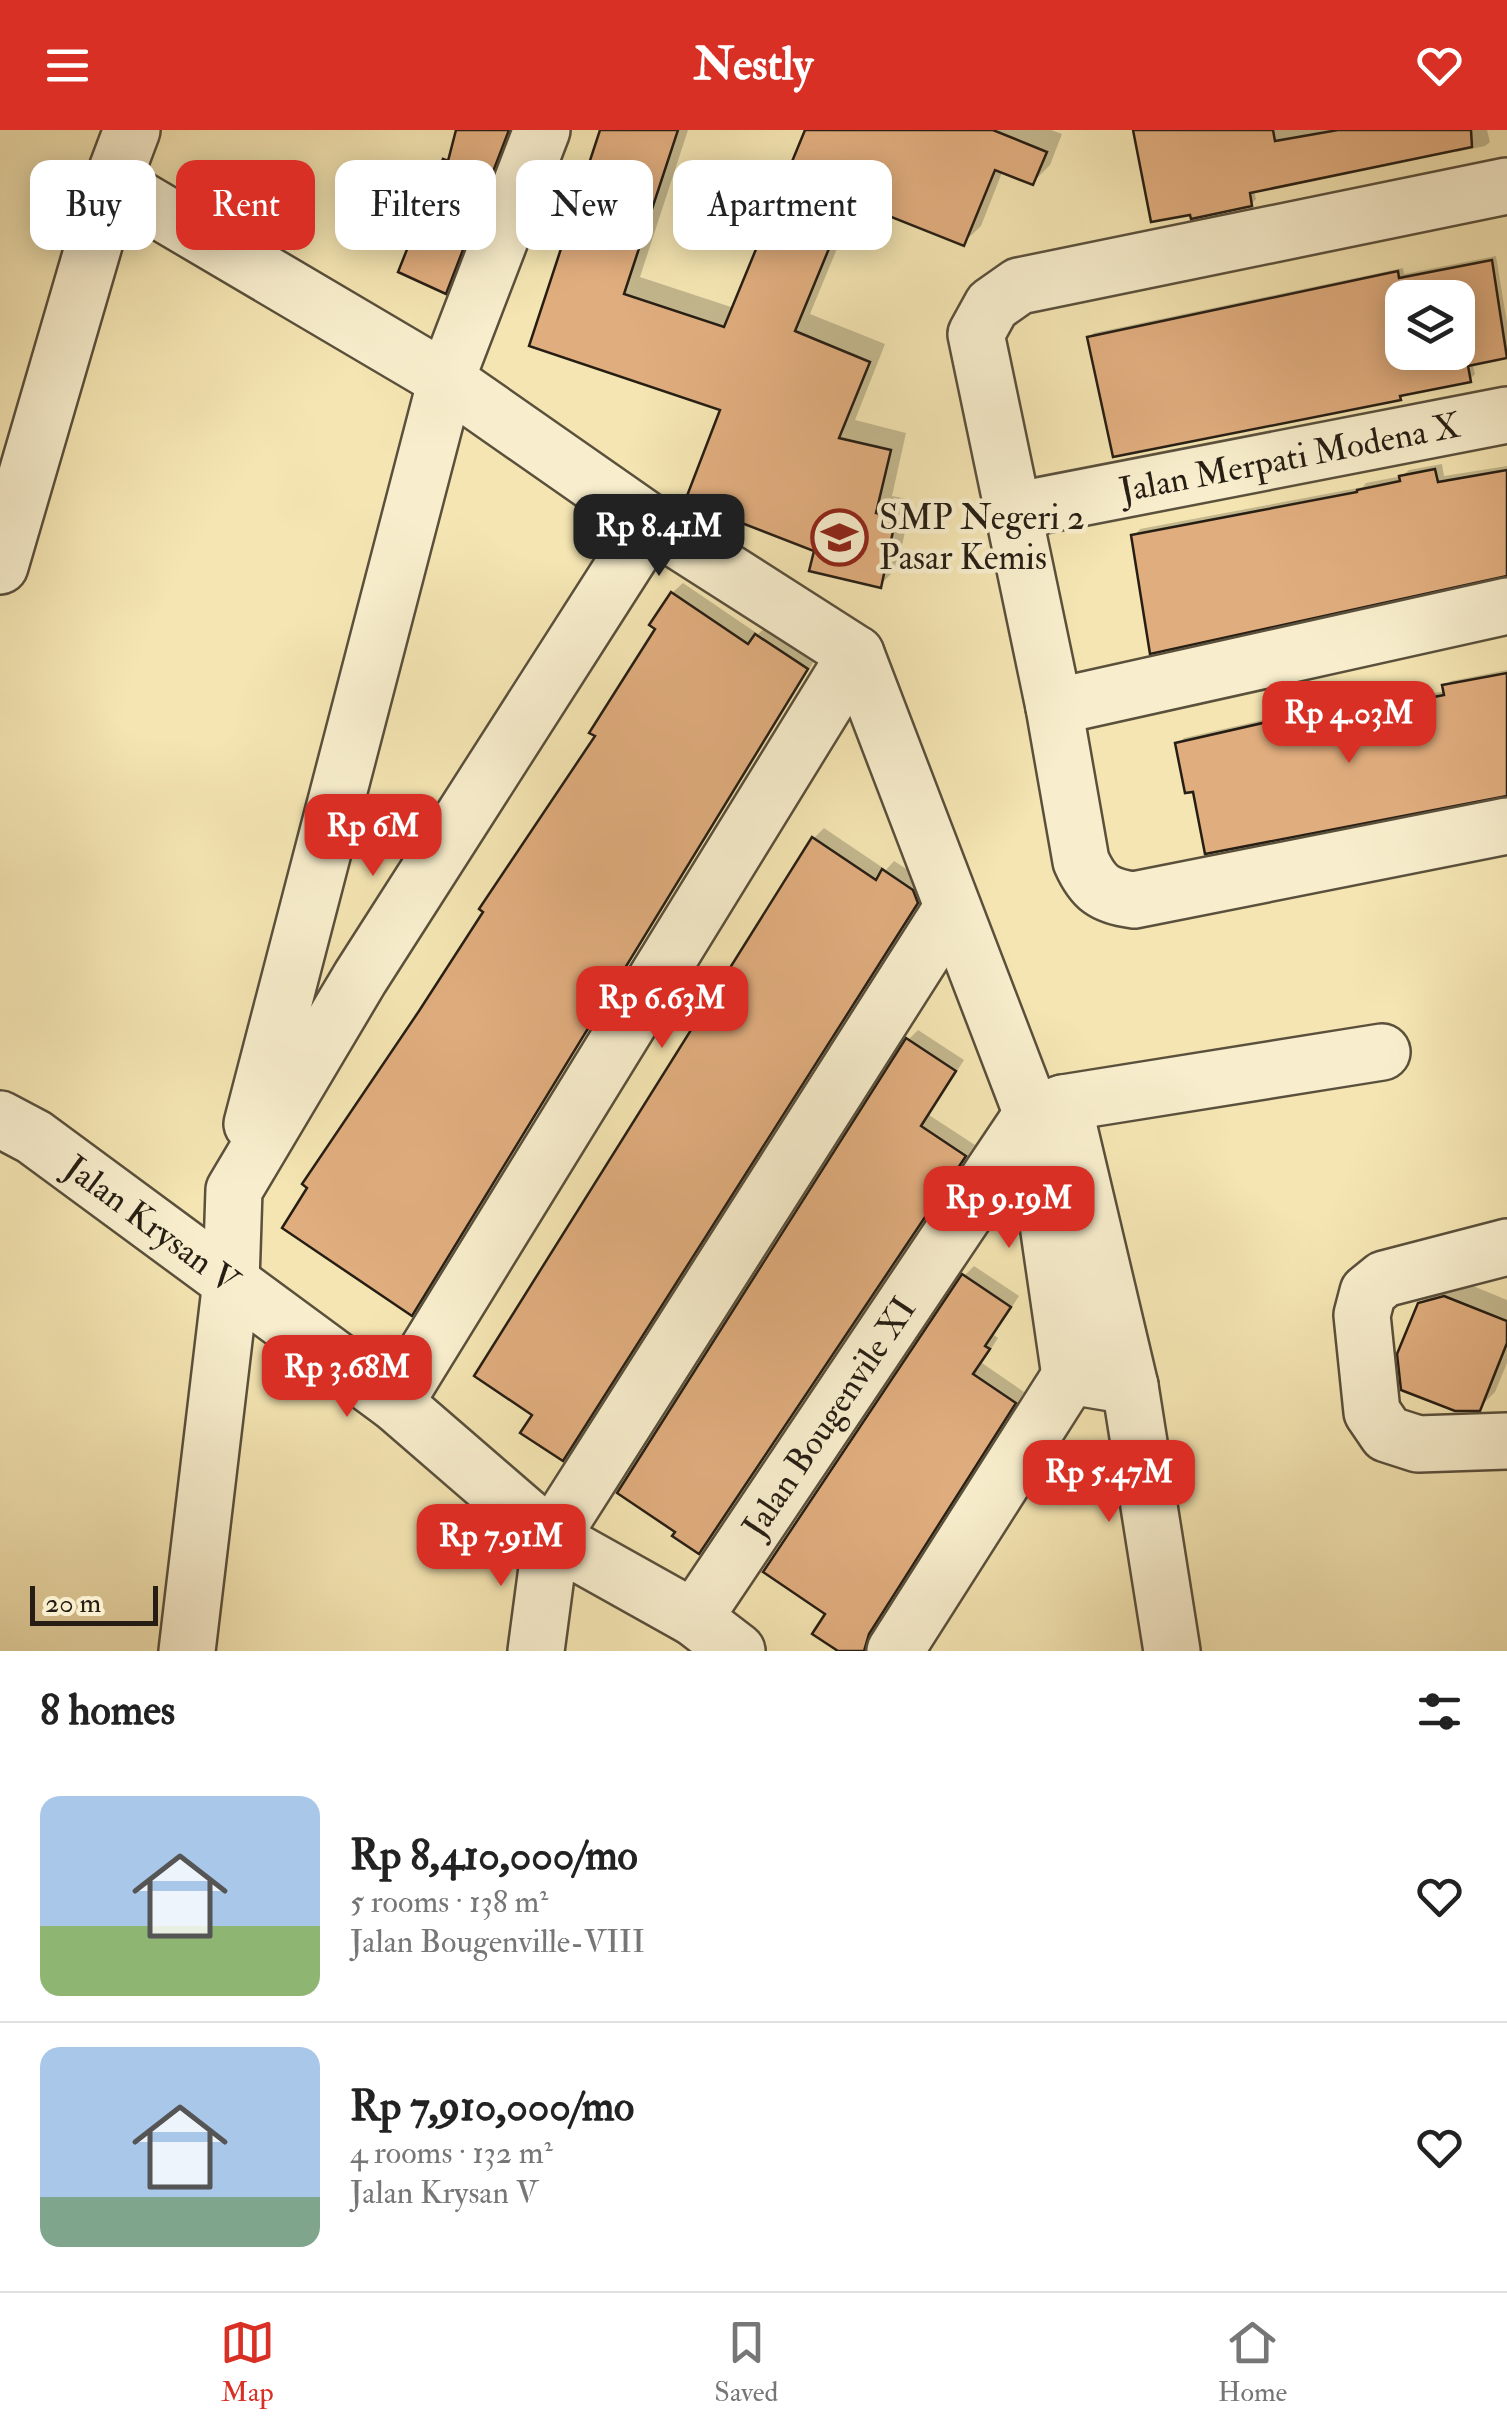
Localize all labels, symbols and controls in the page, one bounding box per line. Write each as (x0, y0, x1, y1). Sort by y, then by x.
text: Nestly (694, 37, 813, 93)
icon: menu (40, 38, 95, 93)
icon: heart (1412, 38, 1467, 93)
chip: Buy (30, 160, 156, 250)
chip: Rent (176, 160, 315, 250)
chip: Filters (335, 160, 496, 250)
chip: New (516, 160, 653, 250)
chip: Apartment (673, 160, 892, 250)
map controls (1385, 280, 1475, 370)
button: layers (1385, 280, 1475, 370)
street label: Jalan Merpati Modena X (1115, 404, 1464, 513)
pin: Rp 8.41M (556, 494, 762, 579)
place label: SMP Negeri 2 Pasar Kemis (879, 496, 1085, 580)
text: Rp 8.41M (595, 506, 723, 546)
school or university icon: SMP Negeri 2 Pasar Kemis (810, 507, 870, 567)
pin: Rp 4.03M (1246, 681, 1452, 766)
text: Rp 4.03M (1284, 693, 1414, 733)
pin: Rp 6M (303, 794, 443, 879)
text: Rp 6M (327, 806, 419, 846)
pin: Rp 6.63M (559, 966, 765, 1051)
text: Rp 6.63M (598, 978, 726, 1018)
street label: Jalan Krysan V (55, 1145, 248, 1304)
pin: Rp 9.19M (906, 1166, 1112, 1251)
text: Rp 9.19M (945, 1178, 1073, 1218)
street label: Jalan Bougenvile XI (733, 1289, 926, 1547)
pin: Rp 3.68M (244, 1335, 450, 1420)
text: Rp 3.68M (284, 1347, 410, 1387)
pin: Rp 5.47M (1006, 1440, 1212, 1525)
text: Rp 5.47M (1045, 1452, 1173, 1492)
pin: Rp 7.91M (398, 1504, 604, 1589)
text: Rp 7.91M (439, 1516, 563, 1556)
scale bar (30, 1581, 158, 1626)
text: 20 m (45, 1586, 101, 1621)
icon: filters (1412, 1684, 1467, 1739)
text: 8 homes (40, 1685, 175, 1737)
text: Rp 8,410,000/mo (350, 1830, 638, 1882)
icon: home (120, 1836, 240, 1956)
icon: heart (1412, 1869, 1467, 1924)
text: 5 rooms · 138 m² (350, 1882, 548, 1922)
text: Jalan Bougenville-VIII (350, 1922, 645, 1962)
text: Rp 7,910,000/mo (350, 2081, 634, 2133)
icon: home (120, 2087, 240, 2207)
icon: heart (1412, 2120, 1467, 2175)
text: 4 rooms · 132 m² (350, 2133, 553, 2173)
text: Jalan Krysan V (350, 2173, 538, 2213)
tab: Map (220, 2315, 275, 2410)
tab: Saved (714, 2315, 778, 2410)
tab: Home (1218, 2315, 1287, 2410)

